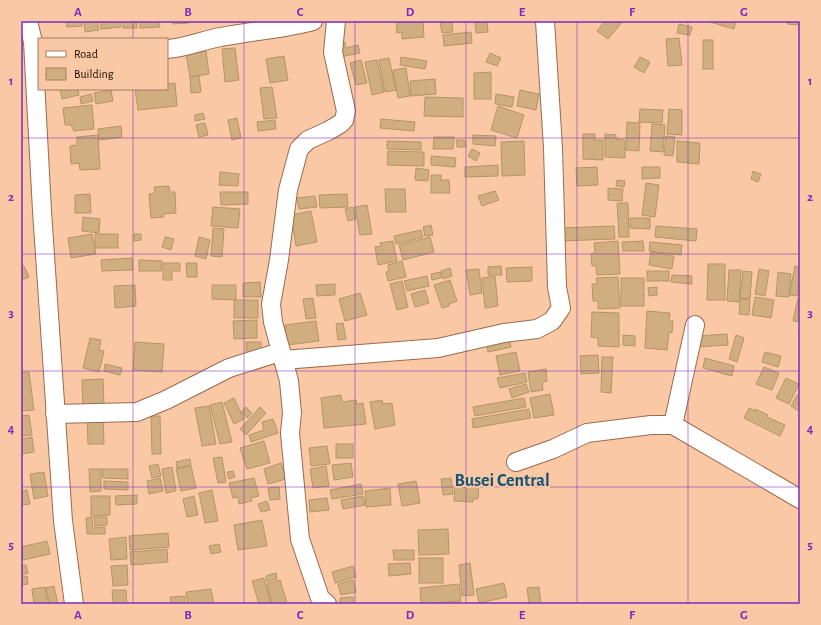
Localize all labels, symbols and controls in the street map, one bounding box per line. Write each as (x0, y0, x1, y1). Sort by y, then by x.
text: A (74, 6, 82, 19)
text: B (184, 6, 192, 19)
text: C (297, 6, 304, 19)
text: D (406, 6, 415, 19)
text: E (519, 6, 526, 19)
text: F (629, 6, 636, 19)
text: G (740, 6, 748, 19)
legend (38, 38, 168, 90)
text: Road (74, 48, 98, 60)
text: Building (74, 68, 114, 80)
text: 1 (9, 75, 13, 88)
text: 1 (808, 75, 812, 88)
text: 2 (8, 191, 14, 204)
text: 2 (807, 191, 813, 204)
text: 3 (8, 307, 14, 320)
text: 3 (807, 307, 813, 320)
text: 4 (8, 423, 15, 436)
text: 4 (807, 423, 814, 436)
district label: Busei Central (454, 472, 550, 490)
text: 5 (8, 539, 14, 552)
text: 5 (807, 539, 813, 552)
text: A (74, 609, 82, 622)
text: B (184, 609, 192, 622)
text: C (297, 609, 304, 622)
text: D (406, 609, 415, 622)
text: E (519, 609, 526, 622)
text: F (629, 609, 636, 622)
text: G (740, 609, 748, 622)

